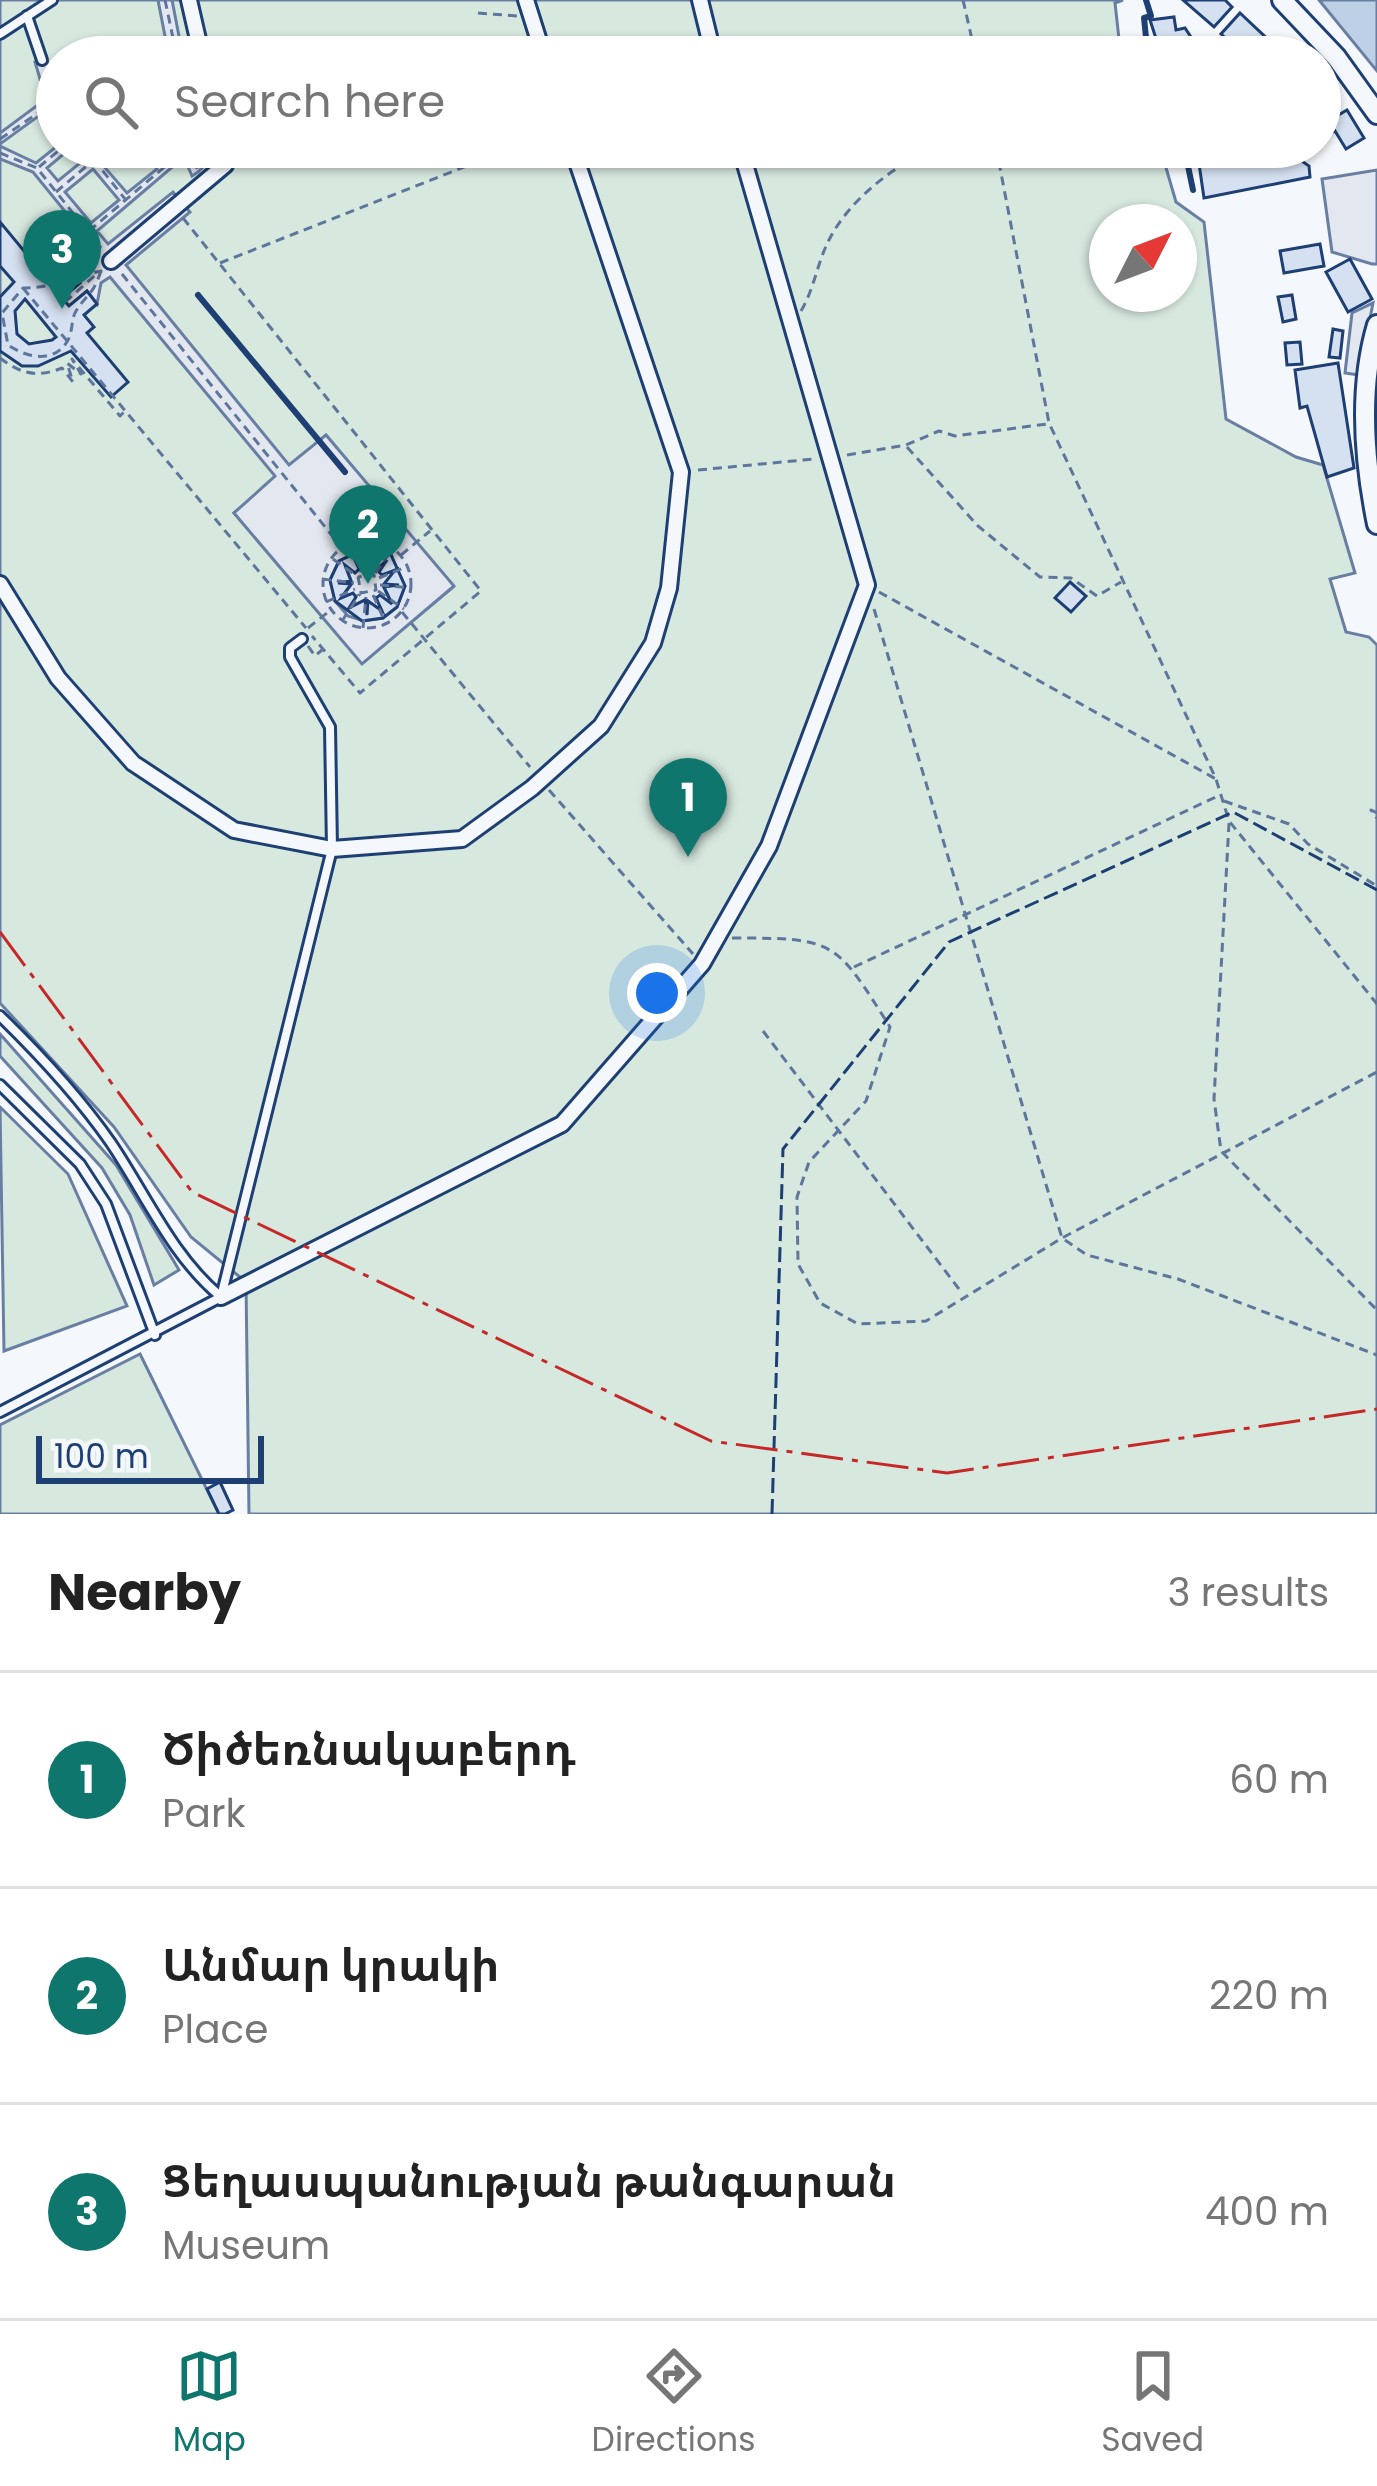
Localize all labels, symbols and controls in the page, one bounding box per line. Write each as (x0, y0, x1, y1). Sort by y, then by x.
search box (36, 36, 1341, 168)
icon: search (78, 69, 144, 135)
text: Search here (174, 70, 445, 133)
north arrow (1089, 204, 1197, 312)
pin: 3 (23, 210, 101, 309)
pin: 2 (329, 485, 407, 584)
pin: 1 (649, 758, 727, 857)
your location (627, 963, 687, 1023)
scale bar (36, 1430, 264, 1483)
text: 100 m (54, 1433, 149, 1480)
text: Nearby (48, 1556, 241, 1628)
text: 3 results (1167, 1565, 1329, 1620)
text: Ծիծեռնակաբերդ (162, 1718, 576, 1781)
text: 1 (80, 1752, 94, 1807)
text: 60 m (1229, 1752, 1329, 1807)
text: Park (162, 1786, 246, 1841)
text: Անմար կրակի (162, 1934, 500, 1997)
text: 2 (76, 1968, 98, 2023)
text: 220 m (1209, 1968, 1329, 2023)
text: Place (162, 2002, 268, 2057)
text: Ցեղասպանության թանգարան (162, 2150, 896, 2213)
text: 3 (75, 2184, 99, 2239)
text: 400 m (1205, 2184, 1329, 2239)
text: Museum (162, 2218, 330, 2273)
tab: Map (173, 2343, 246, 2465)
tab: Directions (592, 2343, 755, 2465)
tab: Saved (1101, 2343, 1204, 2465)

